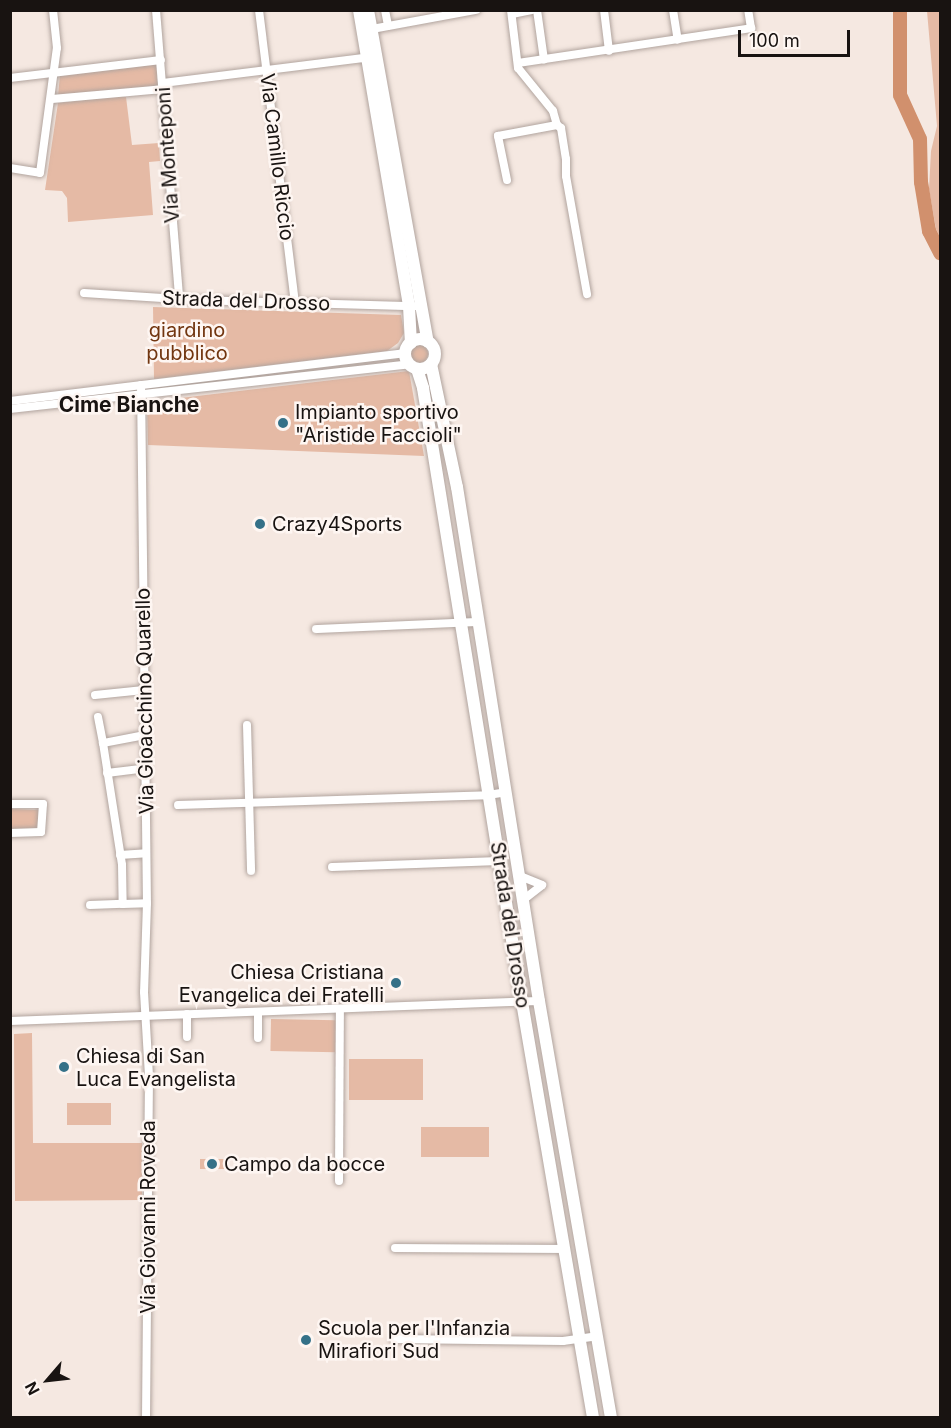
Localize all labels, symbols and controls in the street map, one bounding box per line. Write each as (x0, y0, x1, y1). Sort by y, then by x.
scale bar (741, 18, 854, 56)
text: 100 m (749, 30, 800, 51)
street label: Via Camillo Riccio (255, 72, 299, 242)
street label: Via Monteponi (151, 86, 185, 224)
street label: Strada del Drosso (161, 286, 331, 316)
park label: giardino pubblico (146, 318, 228, 365)
district label: Cime Bianche (59, 392, 199, 418)
place label: Impianto sportivo "Aristide Faccioli" (295, 400, 462, 447)
marker: Impianto sportivo "Aristide Faccioli" (276, 416, 290, 430)
place label: Crazy4Sports (272, 512, 402, 536)
marker: Crazy4Sports (253, 517, 267, 531)
street label: Via Gioacchino Quarello (131, 588, 159, 814)
street label: Strada del Drosso (485, 840, 535, 1010)
place label: Chiesa Cristiana Evangelica dei Fratelli (179, 960, 384, 1007)
marker: Chiesa Cristiana Evangelica dei Fratelli (389, 976, 403, 990)
place label: Chiesa di San Luca Evangelista (76, 1044, 236, 1091)
marker: Chiesa di San Luca Evangelista (57, 1060, 71, 1074)
street label: Via Giovanni Roveda (136, 1120, 160, 1314)
place label: Campo da bocce (224, 1152, 385, 1176)
marker: Campo da bocce (205, 1157, 219, 1171)
place label: Scuola per l'Infanzia Mirafiori Sud (318, 1316, 510, 1363)
marker: Scuola per l'Infanzia Mirafiori Sud (299, 1333, 313, 1347)
north arrow (18, 1350, 78, 1410)
text: N (20, 1378, 44, 1399)

